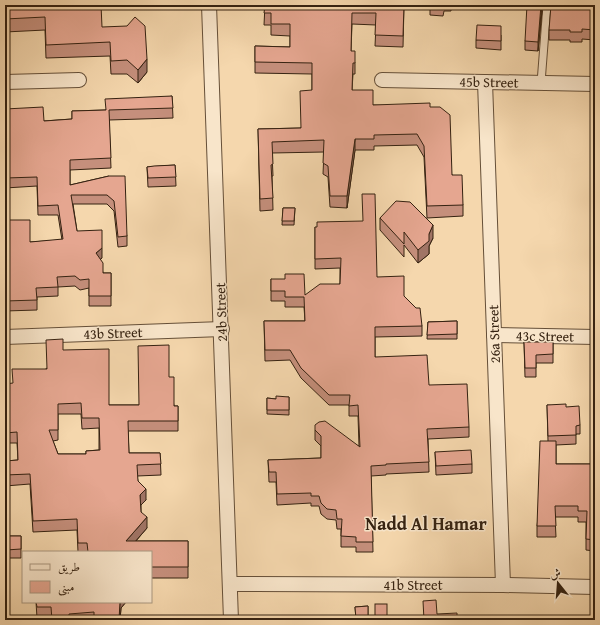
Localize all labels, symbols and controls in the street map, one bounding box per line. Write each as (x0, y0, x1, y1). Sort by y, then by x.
street label: 45b Street (459, 71, 519, 93)
street label: 24b Street (210, 282, 232, 342)
street label: 26a Street (483, 304, 505, 364)
street label: 43b Street (83, 322, 143, 344)
street label: 43c Street (516, 325, 574, 347)
district label: Nadd Al Hamar (365, 510, 488, 537)
legend (22, 551, 152, 603)
text: طريق (58, 558, 80, 575)
north arrow (538, 563, 578, 603)
text: ش (548, 564, 563, 583)
street label: 41b Street (383, 575, 443, 595)
text: مبنى (58, 578, 74, 596)

